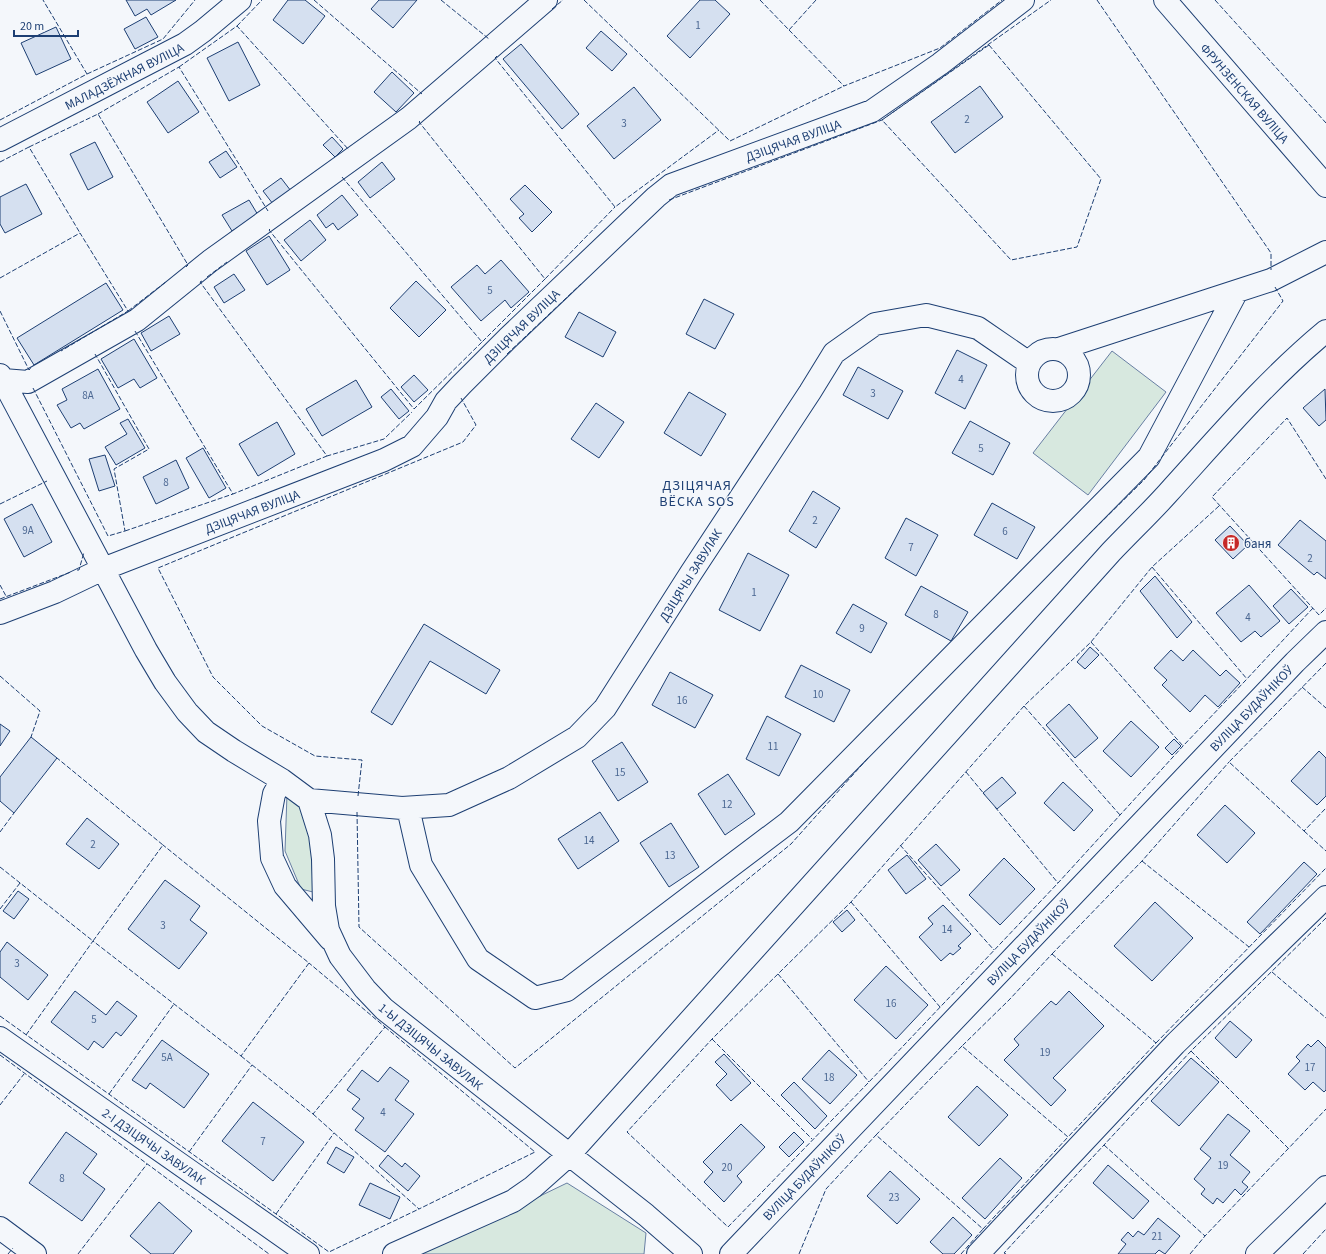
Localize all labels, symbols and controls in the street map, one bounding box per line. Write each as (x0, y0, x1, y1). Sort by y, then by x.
scale bar (14, 12, 78, 38)
text: 20 m (20, 18, 44, 35)
house number: 1 (695, 18, 701, 33)
street label: МАЛАДЗЁЖНАЯ ВУЛІЦА (62, 39, 188, 115)
street label: ФРУНЗЕНСКАЯ ВУЛІЦА (1196, 40, 1293, 148)
house number: 2 (964, 112, 970, 127)
street label: ДЗІЦЯЧАЯ ВУЛІЦА (743, 115, 844, 167)
house number: 3 (621, 116, 627, 131)
house number: 5 (487, 283, 493, 298)
street label: ДЗІЦЯЧАЯ ВУЛІЦА (479, 285, 565, 368)
house number: 4 (958, 372, 964, 387)
house number: 3 (870, 386, 876, 401)
house number: 8А (82, 388, 94, 403)
house number: 5 (978, 441, 984, 456)
house number: 8 (163, 475, 169, 490)
district label: ДЗІЦЯЧАЯ ВЁСКА SOS (659, 476, 735, 512)
street label: ДЗІЦЯЧАЯ ВУЛІЦА (202, 485, 303, 538)
house number: 2 (812, 513, 818, 528)
house number: 9А (22, 523, 34, 538)
house number: 6 (1002, 524, 1008, 539)
street label: ДЗІЦЯЧЫ ЗАВУЛАК (655, 525, 727, 625)
building icon: баня (1221, 533, 1241, 553)
place label: баня (1244, 535, 1272, 553)
house number: 7 (908, 540, 914, 555)
house number: 2 (1307, 551, 1313, 566)
house number: 1 (751, 585, 757, 600)
house number: 8 (933, 607, 939, 622)
house number: 4 (1245, 610, 1251, 625)
house number: 9 (859, 621, 865, 636)
street label: ВУЛІЦА БУДАЎНІКОЎ (1206, 661, 1298, 756)
house number: 10 (813, 687, 823, 702)
house number: 16 (677, 693, 688, 708)
house number: 11 (768, 739, 778, 754)
house number: 15 (615, 765, 625, 780)
house number: 12 (722, 797, 732, 812)
house number: 14 (584, 833, 595, 848)
house number: 2 (90, 837, 96, 852)
house number: 13 (665, 848, 675, 863)
street label: ВУЛІЦА БУДАЎНІКОЎ (983, 895, 1075, 990)
house number: 3 (160, 918, 166, 933)
house number: 14 (942, 922, 953, 937)
house number: 3 (14, 956, 20, 971)
house number: 16 (886, 996, 897, 1011)
street label: 1-Ы ДЗІЦЯЧЫ ЗАВУЛАК (374, 999, 487, 1095)
house number: 5 (91, 1012, 97, 1027)
house number: 19 (1040, 1045, 1050, 1060)
house number: 5А (161, 1050, 173, 1065)
house number: 17 (1305, 1060, 1315, 1075)
house number: 18 (824, 1070, 835, 1085)
street label: 2-І ДЗІЦЯЧЫ ЗАВУЛАК (98, 1104, 209, 1190)
house number: 4 (380, 1105, 386, 1120)
street label: ВУЛІЦА БУДАЎНІКОЎ (759, 1130, 851, 1225)
house number: 7 (260, 1134, 266, 1149)
house number: 19 (1218, 1158, 1228, 1173)
house number: 20 (722, 1160, 732, 1175)
house number: 8 (59, 1171, 65, 1186)
house number: 23 (889, 1190, 899, 1205)
house number: 21 (1152, 1229, 1162, 1244)

